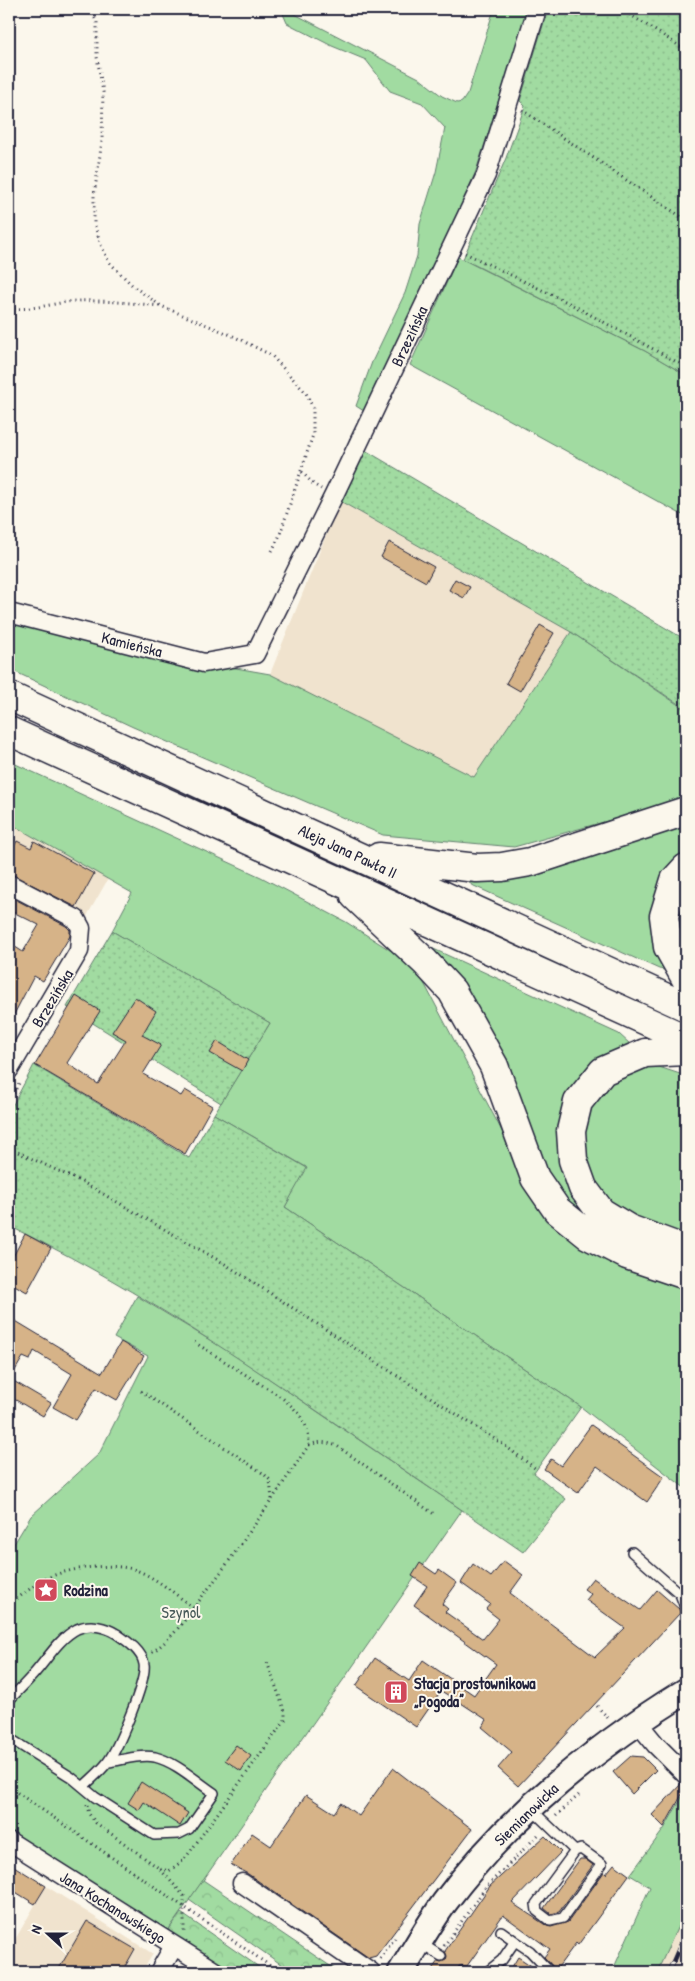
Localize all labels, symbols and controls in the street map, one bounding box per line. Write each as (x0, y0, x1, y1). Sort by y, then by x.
street label: Brzezińska (385, 302, 433, 370)
street label: Kamieńska (99, 626, 165, 662)
street label: Aleja Jana Pawła II (295, 819, 401, 883)
street label: Brzezińska (26, 965, 78, 1031)
place icon: Rodzina (33, 1577, 59, 1603)
place label: Rodzina (64, 1579, 109, 1601)
park label: Szynol (162, 1601, 201, 1623)
place label: Stacja prostownikowa „Pogoda” (414, 1672, 536, 1713)
building icon: Stacja prostownikowa „Pogoda” (383, 1679, 409, 1705)
street label: Siemianowicka (489, 1778, 563, 1850)
street label: Jana Kochanowskiego (56, 1866, 171, 1949)
north arrow (22, 1908, 72, 1958)
text: N (25, 1922, 46, 1936)

